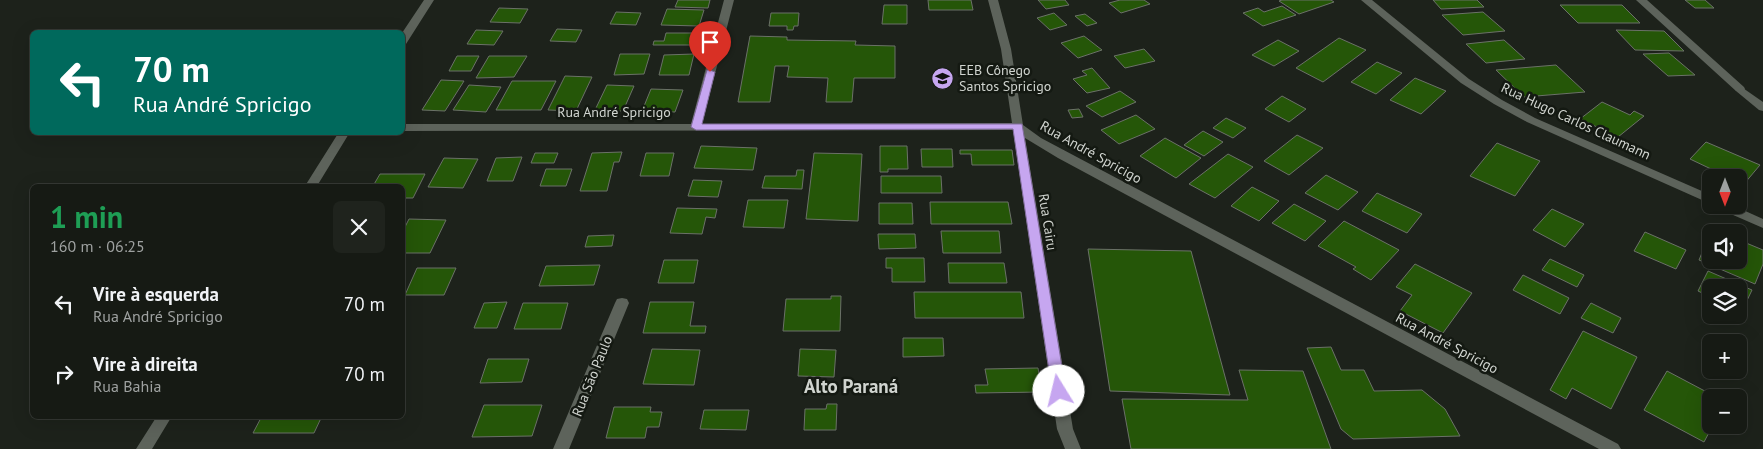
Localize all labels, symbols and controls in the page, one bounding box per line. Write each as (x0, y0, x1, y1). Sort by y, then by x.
pin (689, 21, 731, 72)
icon: arrive (696, 28, 724, 56)
text: 70 m (133, 46, 210, 92)
icon: left (50, 50, 115, 115)
place label: EEB Cônego Santos Spricigo (959, 61, 1051, 95)
school or university icon: EEB Cônego Santos Spricigo (931, 66, 955, 90)
street label: Rua Hugo Carlos Claumann (1498, 78, 1654, 164)
text: Rua André Spricigo (133, 90, 311, 118)
street label: Rua André Spricigo (557, 103, 671, 121)
street label: Rua André Spricigo (1037, 117, 1145, 187)
north arrow (1702, 169, 1748, 214)
map controls (1702, 169, 1747, 434)
street label: Rua Cairu (1035, 192, 1061, 252)
text: 1 min (50, 197, 123, 236)
button: close (333, 201, 385, 253)
button: sound (1702, 224, 1747, 269)
text: 160 m · 06:25 (50, 236, 145, 256)
button: layers (1702, 279, 1747, 324)
text: Vire à esquerda (93, 282, 219, 306)
icon: left (50, 290, 78, 318)
text: 70 m (344, 292, 385, 316)
text: Rua André Spricigo (93, 306, 223, 326)
street label: Rua André Spricigo (1393, 308, 1501, 378)
street label: Rua São Paulo (568, 333, 616, 419)
button: + (1702, 334, 1747, 379)
text: Vire à direita (93, 352, 198, 376)
icon: right (50, 360, 78, 388)
text: 70 m (344, 362, 385, 386)
position arrow (1032, 364, 1084, 416)
district label: Alto Paraná (804, 374, 898, 398)
text: Rua Bahia (93, 376, 161, 396)
button: − (1702, 389, 1747, 434)

